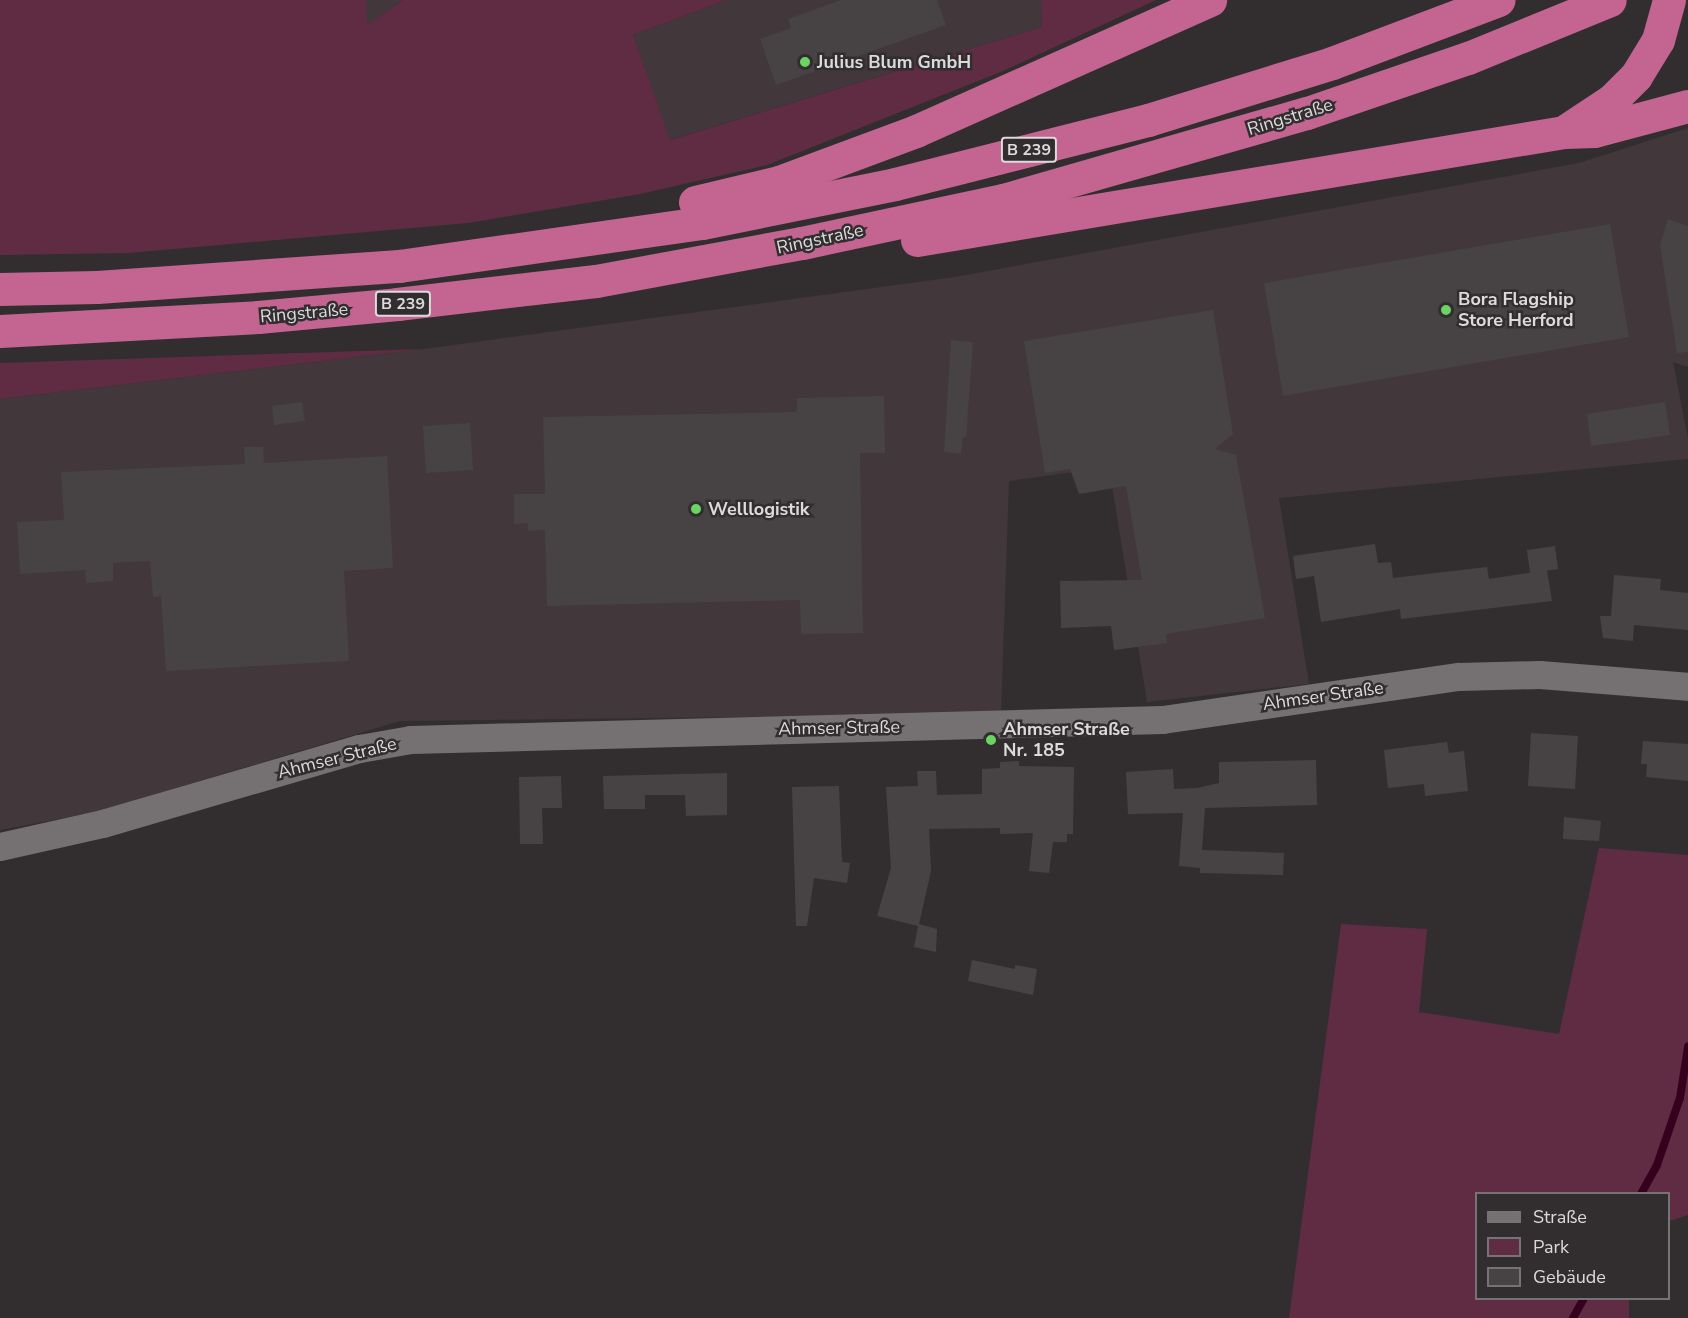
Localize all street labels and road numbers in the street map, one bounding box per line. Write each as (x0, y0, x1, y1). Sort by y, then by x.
street label: Ringstraße (1245, 94, 1335, 140)
road number: B 239 (1000, 137, 1058, 163)
street label: Ringstraße (775, 219, 865, 259)
road number: B 239 (374, 291, 432, 317)
street label: Ringstraße (259, 298, 349, 328)
street label: Ahmser Straße (1261, 677, 1385, 715)
street label: Ahmser Straße (778, 716, 900, 740)
street label: Ahmser Straße (275, 733, 399, 783)

